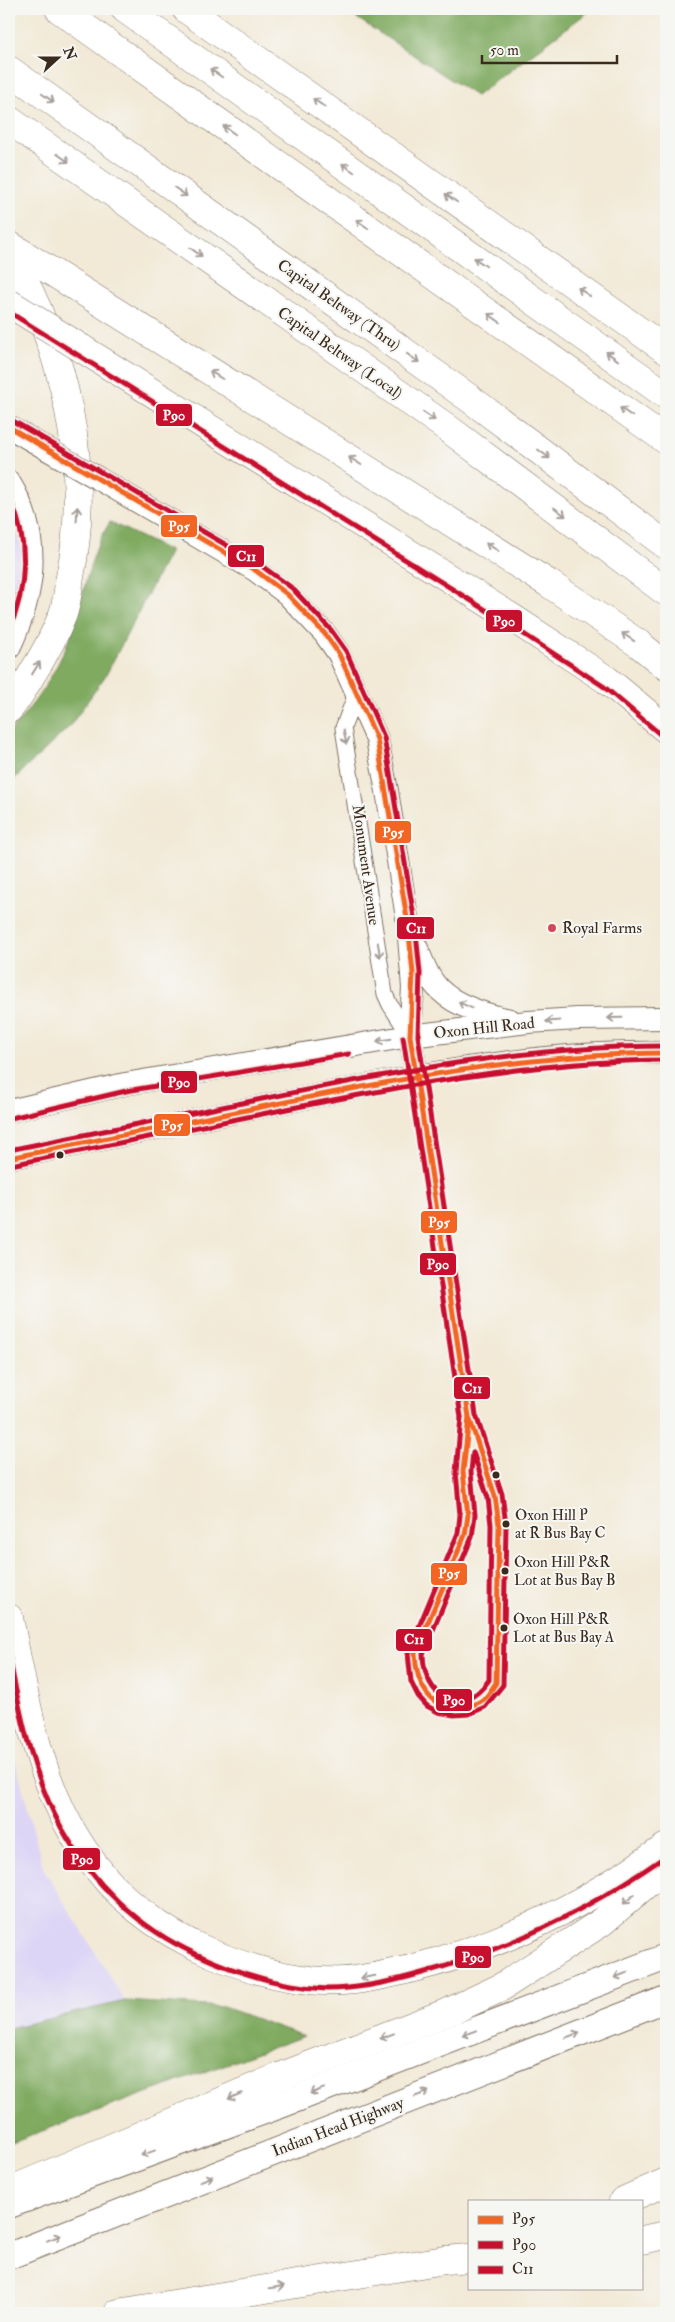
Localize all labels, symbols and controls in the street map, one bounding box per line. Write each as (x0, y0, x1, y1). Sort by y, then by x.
north arrow (32, 32, 82, 82)
scale bar (482, 32, 618, 64)
text: 50 m (490, 41, 519, 60)
text: N (59, 44, 80, 63)
one-way arrow (209, 68, 223, 78)
one-way arrow (41, 93, 55, 103)
one-way arrow (312, 98, 326, 108)
one-way arrow (222, 125, 236, 135)
one-way arrow (56, 153, 70, 163)
one-way arrow (341, 163, 355, 173)
one-way arrow (174, 187, 188, 197)
one-way arrow (444, 193, 458, 203)
one-way arrow (355, 219, 369, 229)
one-way arrow (189, 247, 203, 257)
street label: Capital Beltway (Thru) (273, 255, 405, 356)
one-way arrow (473, 257, 487, 267)
one-way arrow (577, 287, 591, 297)
street label: Capital Beltway (Local) (273, 302, 406, 404)
one-way arrow (487, 313, 501, 323)
one-way arrow (606, 351, 620, 362)
one-way arrow (406, 353, 420, 363)
one-way arrow (210, 369, 224, 379)
line badge: P90 (155, 403, 193, 427)
text: P90 (163, 407, 185, 424)
one-way arrow (620, 407, 634, 417)
one-way arrow (422, 411, 436, 421)
one-way arrow (537, 448, 550, 459)
one-way arrow (348, 455, 362, 465)
one-way arrow (72, 506, 82, 522)
one-way arrow (553, 507, 566, 518)
line badge: P95 (160, 514, 198, 538)
text: P95 (168, 518, 191, 535)
one-way arrow (485, 542, 499, 552)
line badge: C11 (227, 544, 265, 568)
text: C11 (236, 548, 256, 565)
line badge: P90 (485, 609, 523, 633)
text: P90 (493, 613, 515, 630)
one-way arrow (621, 632, 635, 642)
one-way arrow (31, 662, 41, 676)
one-way arrow (341, 729, 351, 745)
street label: Monument Avenue (348, 804, 384, 927)
line badge: P95 (374, 820, 412, 844)
text: P95 (382, 824, 405, 841)
line badge: C11 (396, 916, 435, 940)
place label: Royal Farms (562, 918, 642, 938)
text: C11 (406, 920, 426, 937)
marker: Royal Farms (546, 922, 558, 934)
one-way arrow (374, 941, 384, 957)
one-way arrow (458, 1000, 473, 1009)
street label: Oxon Hill Road (432, 1013, 536, 1043)
one-way arrow (607, 1013, 624, 1023)
one-way arrow (545, 1016, 561, 1025)
one-way arrow (377, 1036, 393, 1046)
line badge: P90 (160, 1070, 198, 1094)
text: P90 (168, 1074, 190, 1091)
line badge: P95 (153, 1113, 191, 1137)
text: P95 (161, 1117, 184, 1134)
unlabelled marker (55, 1150, 65, 1160)
line badge: P95 (420, 1210, 458, 1234)
text: P95 (428, 1214, 451, 1231)
line badge: P90 (419, 1252, 457, 1276)
text: P90 (427, 1256, 449, 1273)
line badge: C11 (453, 1376, 491, 1400)
text: C11 (462, 1380, 482, 1397)
unlabelled marker (491, 1470, 501, 1480)
place label: Oxon Hill P at R Bus Bay C (515, 1506, 606, 1543)
marker: Oxon Hill P at R Bus Bay C (501, 1519, 511, 1529)
place label: Oxon Hill P&R Lot at Bus Bay B (514, 1553, 616, 1590)
line badge: P95 (430, 1562, 468, 1586)
text: P95 (438, 1565, 461, 1582)
marker: Oxon Hill P&R Lot at Bus Bay B (500, 1566, 510, 1576)
place label: Oxon Hill P&R Lot at Bus Bay A (513, 1610, 615, 1647)
marker: Oxon Hill P&R Lot at Bus Bay A (499, 1623, 509, 1633)
line badge: C11 (395, 1628, 433, 1652)
text: C11 (404, 1631, 424, 1648)
line badge: P90 (435, 1688, 473, 1712)
text: P90 (443, 1692, 465, 1709)
line badge: P90 (62, 1847, 101, 1871)
text: P90 (71, 1851, 93, 1868)
one-way arrow (623, 1894, 636, 1905)
line badge: P90 (454, 1945, 492, 1969)
text: P90 (462, 1949, 484, 1966)
one-way arrow (614, 1970, 629, 1980)
one-way arrow (360, 1973, 376, 1983)
one-way arrow (462, 2029, 477, 2038)
one-way arrow (565, 2030, 581, 2039)
one-way arrow (379, 2032, 395, 2041)
one-way arrow (310, 2087, 325, 2096)
one-way arrow (414, 2089, 429, 2098)
one-way arrow (228, 2092, 243, 2101)
street label: Indian Head Highway (269, 2092, 407, 2161)
one-way arrow (141, 2149, 157, 2158)
one-way arrow (197, 2174, 213, 2183)
legend (468, 2200, 642, 2290)
text: P95 (512, 2210, 535, 2229)
one-way arrow (46, 2233, 61, 2242)
text: P90 (512, 2236, 536, 2255)
text: C11 (512, 2260, 534, 2279)
one-way arrow (268, 2282, 284, 2292)

